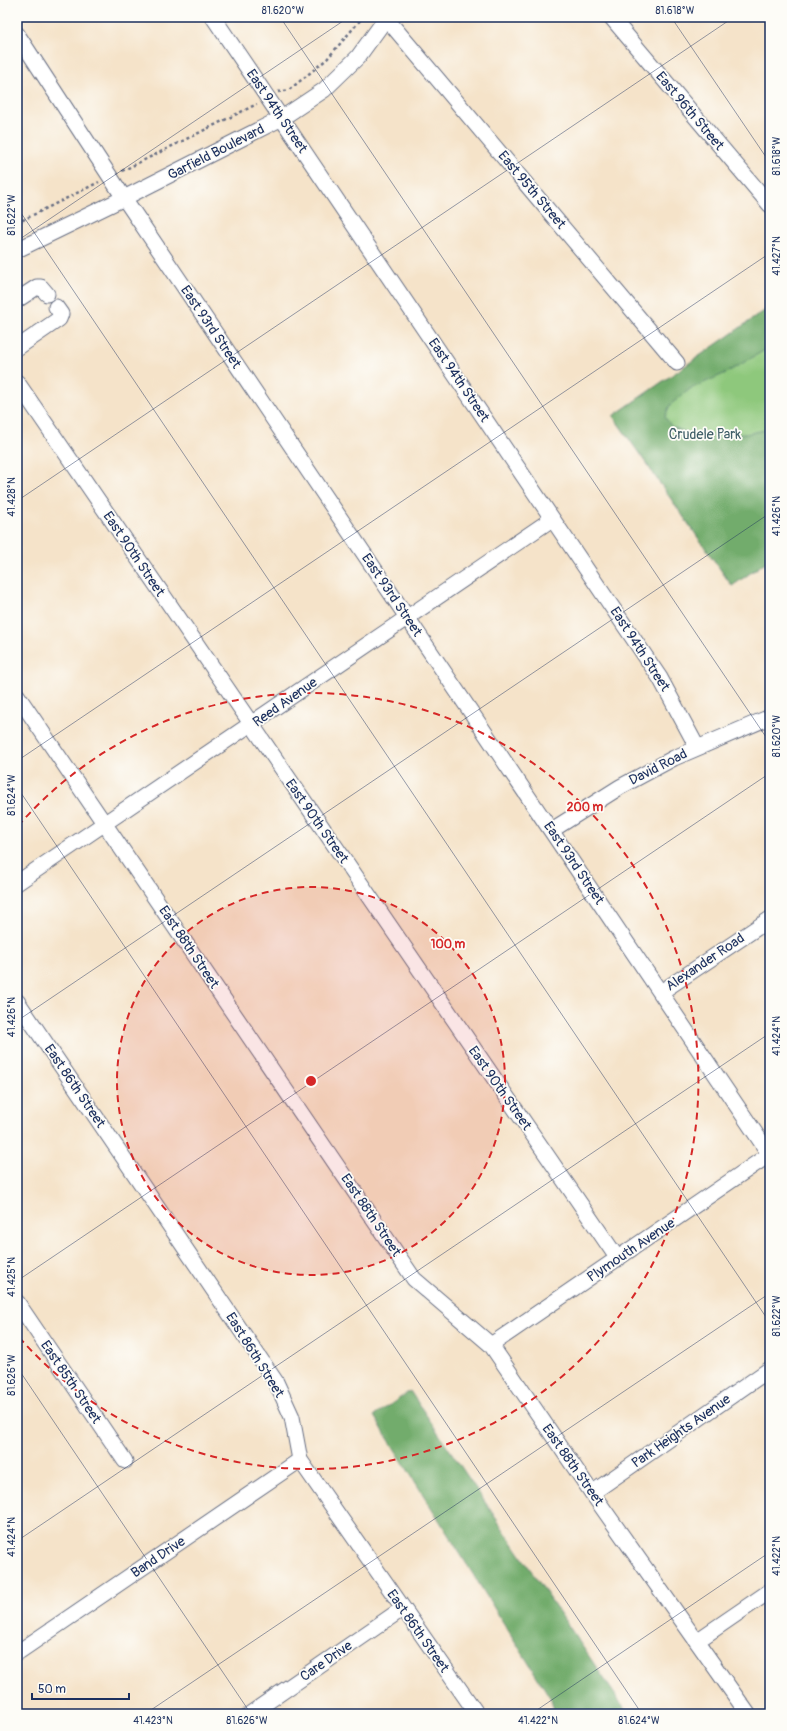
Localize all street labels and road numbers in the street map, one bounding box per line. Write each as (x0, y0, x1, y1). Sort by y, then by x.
street label: East 94th Street (243, 66, 311, 156)
street label: East 96th Street (652, 68, 728, 154)
street label: Garfield Boulevard (165, 120, 267, 184)
street label: East 95th Street (494, 147, 570, 233)
street label: East 93rd Street (177, 282, 245, 372)
street label: East 94th Street (425, 335, 493, 425)
street label: East 90th Street (99, 508, 169, 600)
street label: East 93rd Street (358, 550, 426, 640)
street label: East 94th Street (606, 604, 674, 695)
street label: Reed Avenue (249, 674, 321, 730)
street label: David Road (626, 745, 690, 789)
street label: East 90th Street (282, 776, 352, 867)
street label: East 93rd Street (540, 818, 608, 908)
street label: East 88th Street (155, 902, 223, 992)
street label: Alexander Road (662, 929, 748, 995)
street label: East 86th Street (41, 1041, 109, 1131)
street label: East 90th Street (465, 1043, 535, 1134)
street label: East 88th Street (337, 1170, 405, 1260)
street label: Plymouth Avenue (584, 1214, 678, 1286)
street label: East 86th Street (222, 1309, 288, 1401)
street label: East 85th Street (37, 1337, 105, 1427)
street label: Park Heights Avenue (628, 1390, 734, 1472)
street label: East 88th Street (538, 1421, 608, 1510)
street label: Band Drive (128, 1533, 188, 1581)
street label: East 86th Street (383, 1586, 453, 1676)
street label: Care Drive (297, 1637, 355, 1685)

